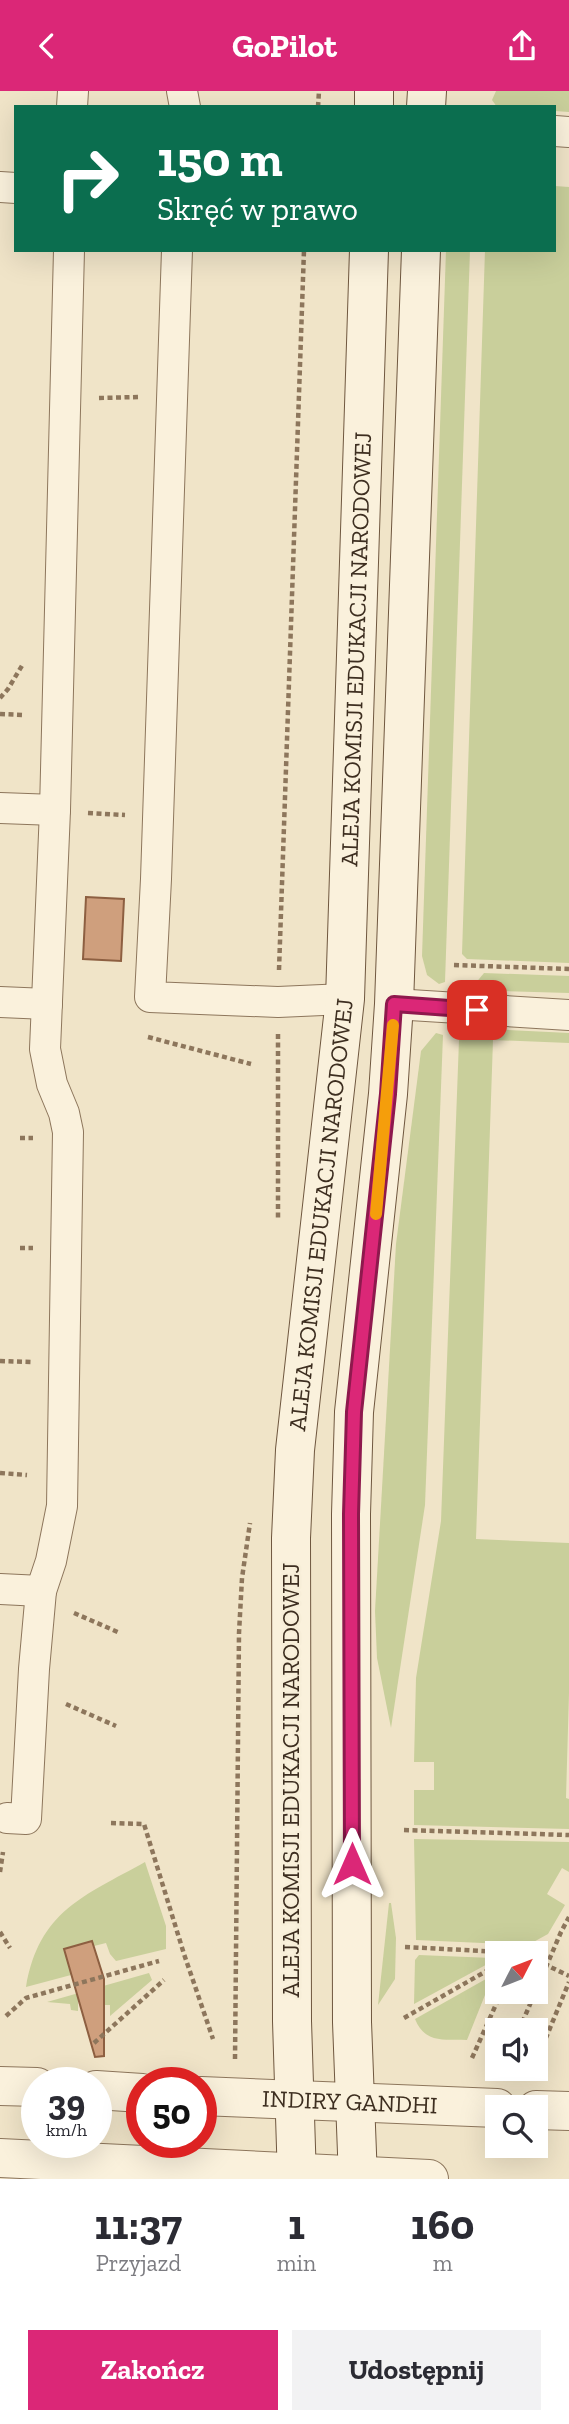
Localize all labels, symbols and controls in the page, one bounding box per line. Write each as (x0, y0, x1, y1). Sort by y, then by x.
icon: back (28, 27, 66, 65)
text: GoPilot (232, 27, 337, 65)
icon: share (503, 27, 541, 65)
text: 150 m (157, 130, 283, 189)
icon: right (42, 133, 133, 224)
text: Skręć w prawo (157, 190, 358, 228)
street label: ALEJA KOMISJI EDUKACJI NARODOWEJ (334, 431, 377, 867)
pin (447, 980, 507, 1040)
icon: arrive (458, 991, 496, 1029)
street label: ALEJA KOMISJI EDUKACJI NARODOWEJ (282, 997, 359, 1432)
street label: ALEJA KOMISJI EDUKACJI NARODOWEJ (276, 1563, 305, 1997)
position arrow (315, 1827, 389, 1901)
north arrow (485, 1941, 548, 2004)
map controls (485, 1941, 548, 2158)
button: sound (485, 2018, 548, 2081)
speed limit sign: 50 (126, 2067, 217, 2158)
text: 39 (48, 2082, 85, 2124)
street label: INDIRY GANDHI (262, 2083, 438, 2120)
button: search (485, 2095, 548, 2158)
text: km/h (46, 2119, 87, 2141)
text: 11:37 (95, 2199, 182, 2250)
text: 1 (288, 2199, 305, 2250)
text: 160 (411, 2199, 474, 2250)
text: Przyjazd (96, 2249, 181, 2277)
text: min (277, 2249, 316, 2277)
text: m (433, 2249, 453, 2277)
button: Zakończ (28, 2330, 278, 2410)
button: Udostępnij (292, 2330, 541, 2410)

